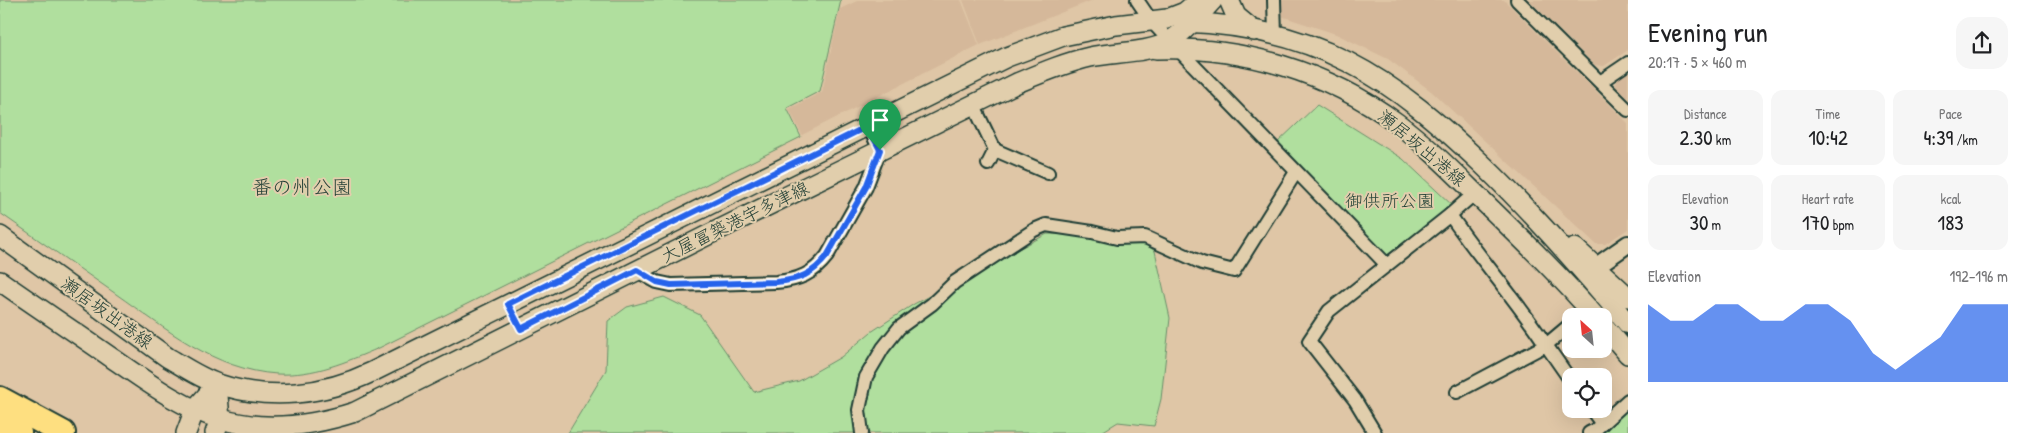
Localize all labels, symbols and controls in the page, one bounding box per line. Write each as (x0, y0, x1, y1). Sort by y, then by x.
text: Evening run (1648, 13, 1768, 51)
button: share (1956, 17, 2008, 69)
text: 20:17 · 5 × 460 m (1648, 51, 1747, 73)
pin (859, 99, 901, 150)
street label: 瀬居坂出港線 (1373, 103, 1472, 192)
text: Distance (1684, 104, 1727, 123)
text: Time (1816, 104, 1840, 123)
text: Pace (1939, 104, 1962, 123)
icon: arrive (866, 106, 894, 134)
text: 2.30 (1679, 123, 1713, 152)
text: 10:42 (1808, 123, 1848, 152)
text: 4:39 (1923, 123, 1953, 152)
text: km (1713, 130, 1731, 149)
text: /km (1953, 130, 1978, 149)
district label: 番の州公園 (252, 173, 352, 200)
street label: 大屋冨築港宇多津線 (656, 175, 813, 268)
park label: 御供所公園 (1345, 188, 1435, 213)
text: Elevation (1682, 189, 1729, 208)
text: Heart rate (1802, 189, 1854, 208)
text: kcal (1940, 189, 1961, 208)
text: 30 (1690, 208, 1708, 237)
text: 170 (1802, 208, 1829, 237)
text: 183 (1938, 208, 1964, 237)
text: m (1708, 215, 1721, 234)
text: bpm (1829, 215, 1854, 234)
text: Elevation (1648, 265, 1701, 287)
text: 192–196 m (1949, 265, 2008, 287)
street label: 瀬居坂出港線 (56, 271, 158, 354)
north arrow (1562, 308, 1612, 358)
map controls (1562, 308, 1612, 418)
button: locate (1562, 368, 1612, 418)

